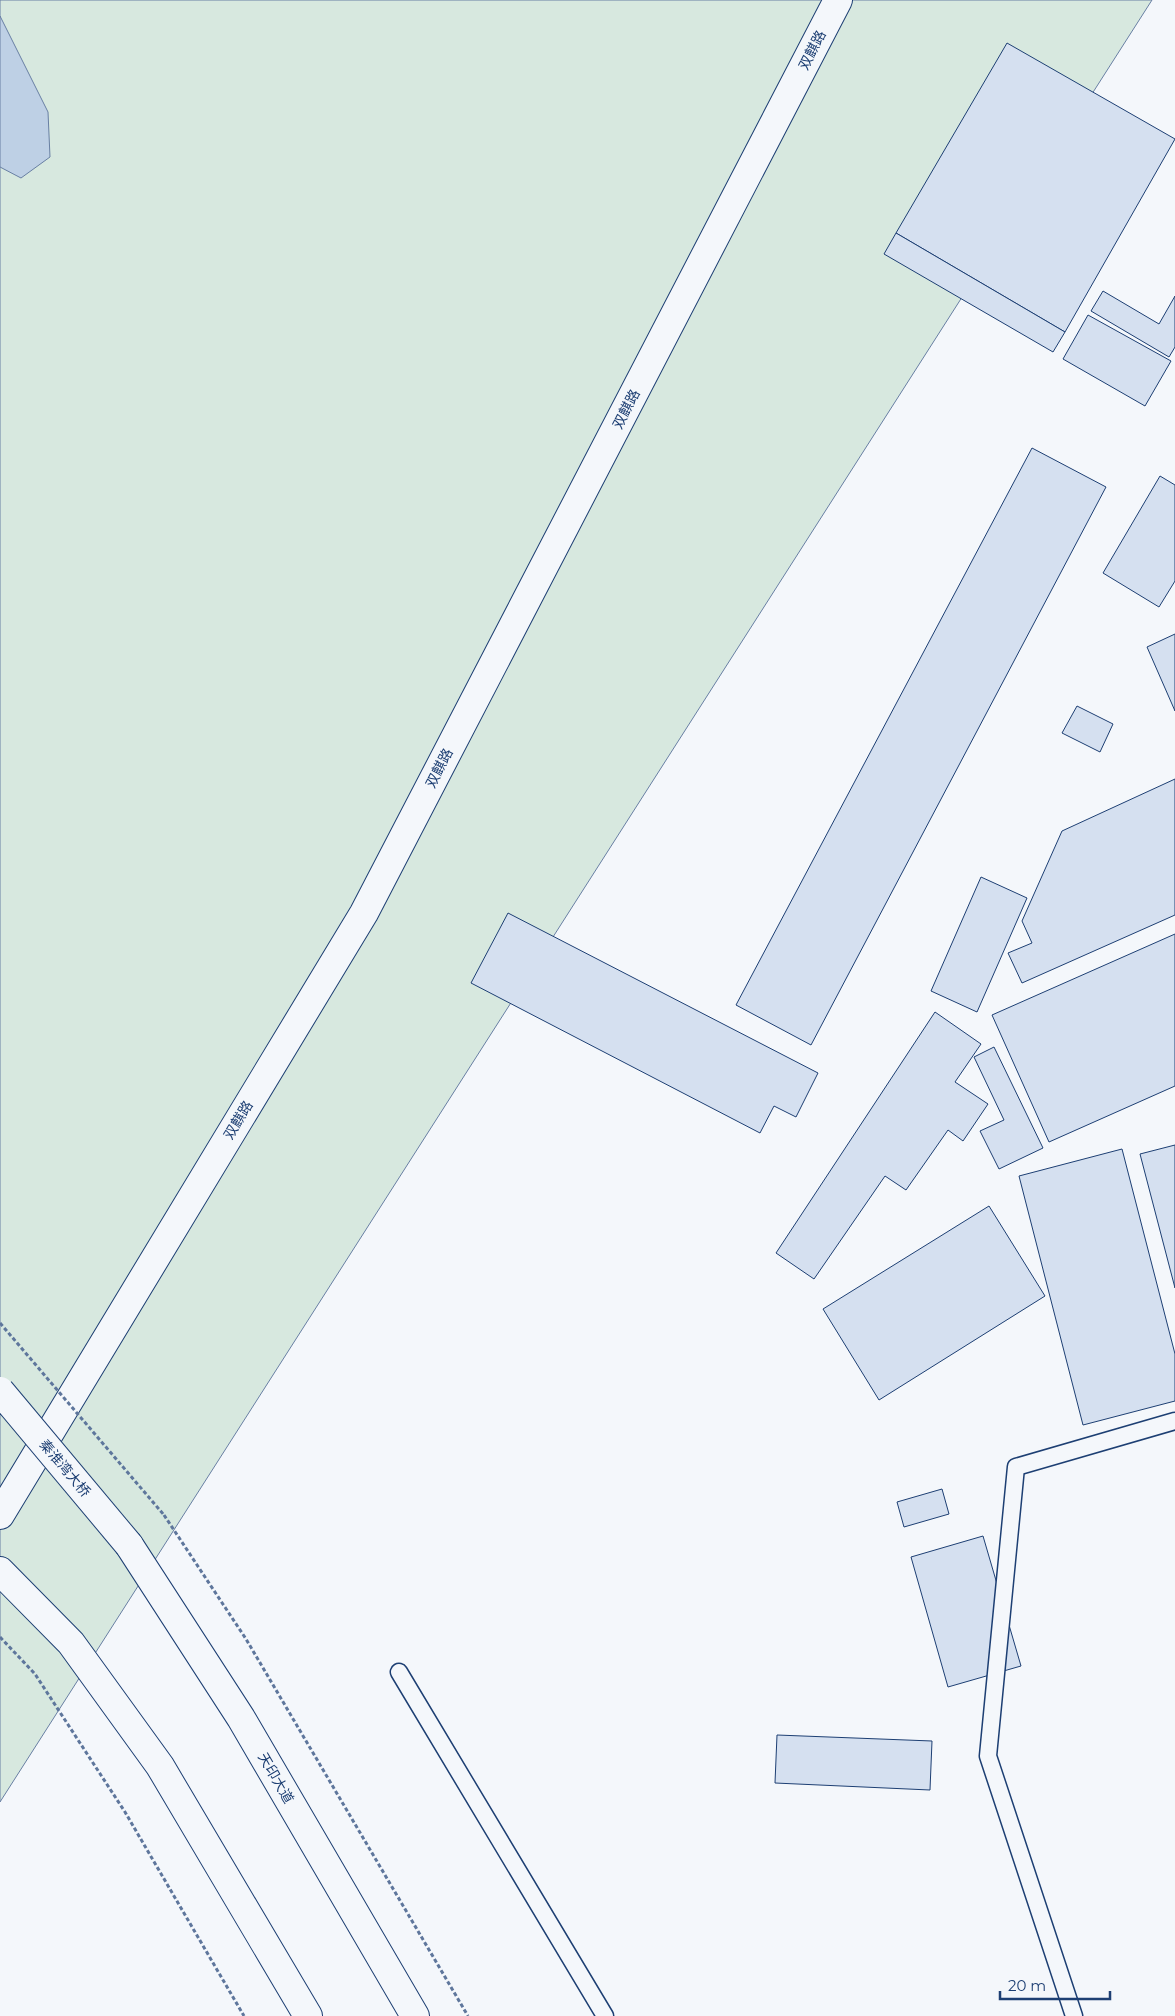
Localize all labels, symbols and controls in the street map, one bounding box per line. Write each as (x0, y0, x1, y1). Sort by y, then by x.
street label: 双麒路 (794, 27, 830, 73)
street label: 双麒路 (608, 386, 644, 432)
street label: 双麒路 (421, 745, 457, 791)
street label: 双麒路 (219, 1097, 257, 1143)
street label: 秦淮湾大桥 (36, 1435, 94, 1501)
street label: 天印大道 (254, 1749, 298, 1807)
scale bar (1000, 1968, 1110, 2000)
text: 20 m (1008, 1976, 1046, 1995)

